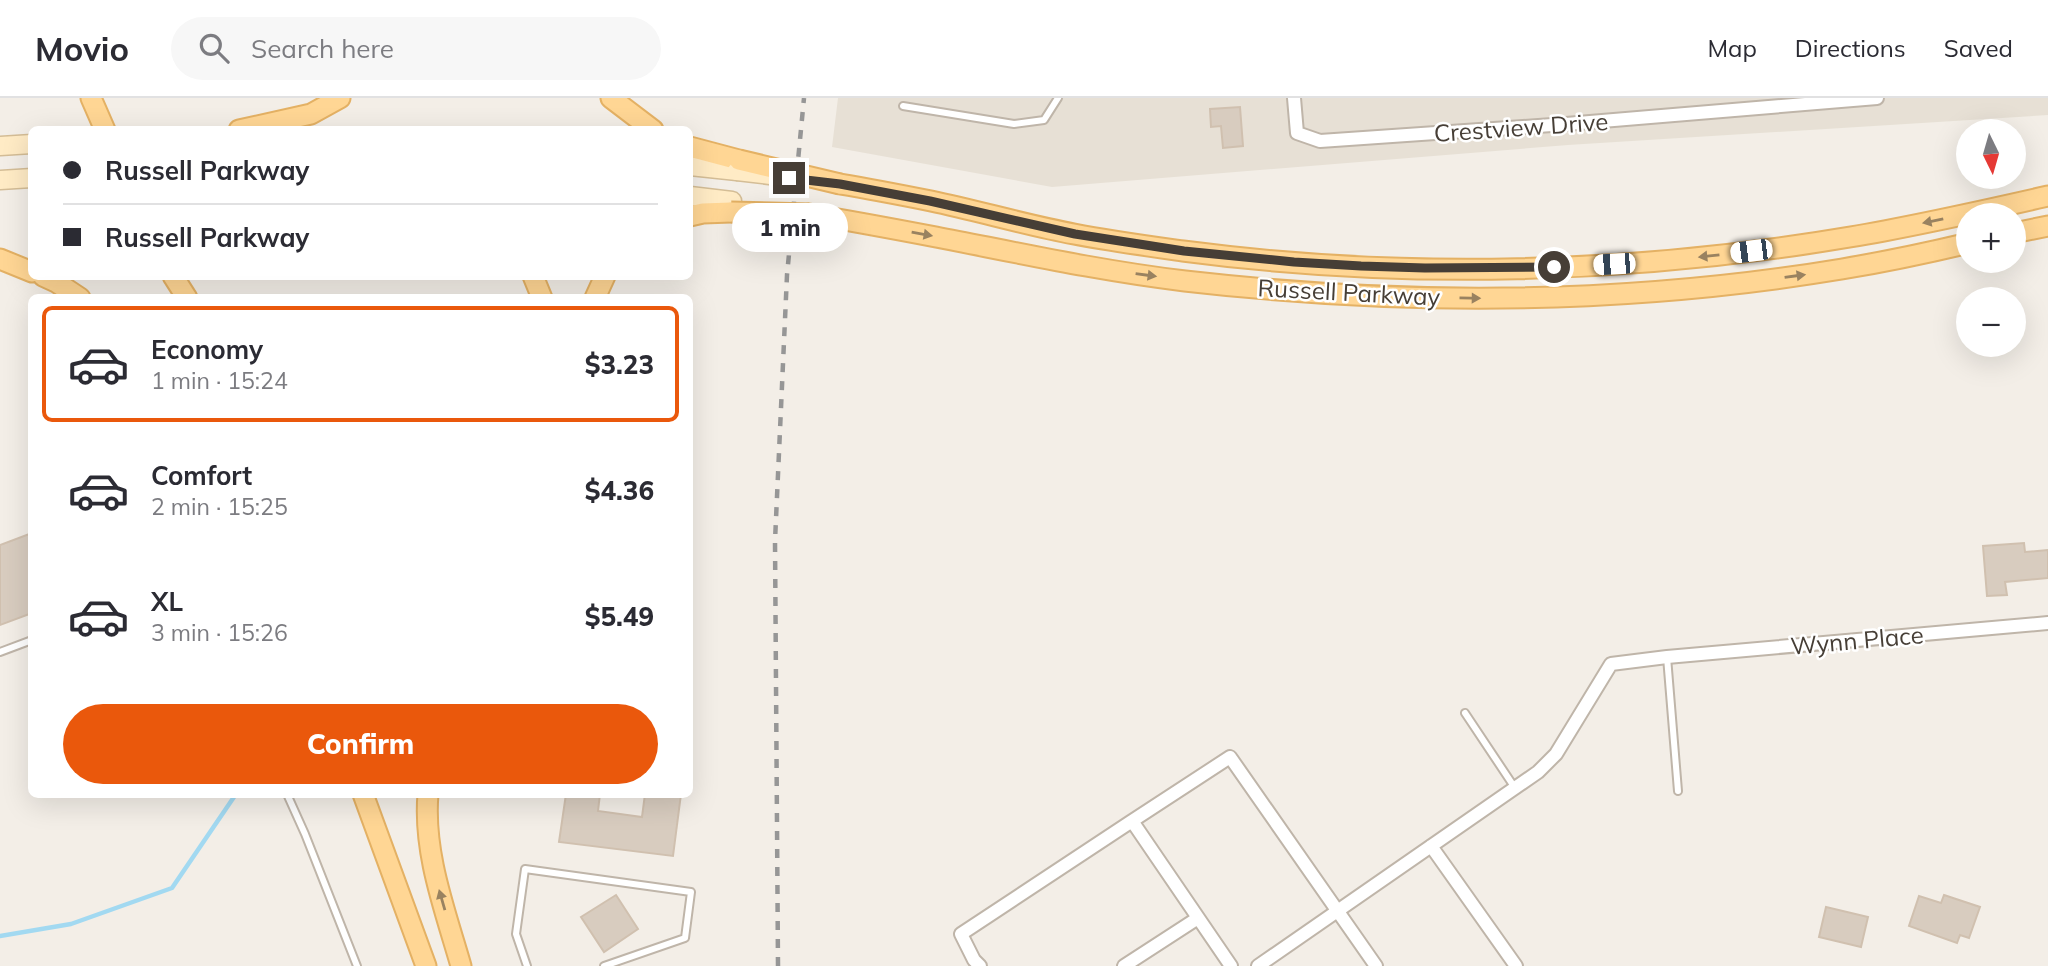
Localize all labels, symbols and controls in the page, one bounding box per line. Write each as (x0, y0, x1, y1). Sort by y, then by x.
search box (171, 17, 661, 80)
text: Movio (35, 28, 129, 69)
icon: search (195, 29, 233, 67)
text: Search here (251, 32, 394, 65)
text: Map (1707, 33, 1757, 63)
text: Directions (1795, 33, 1906, 63)
text: Saved (1944, 33, 2013, 63)
street label: Crestview Drive (1433, 106, 1609, 148)
north arrow (1956, 119, 2026, 189)
map controls (1956, 119, 2026, 357)
text: Russell Parkway (105, 154, 310, 187)
route end (773, 162, 805, 194)
callout: 1 min (731, 202, 847, 252)
button: + (1956, 203, 2026, 273)
text: 1 min (759, 213, 821, 242)
one-way arrow (1922, 216, 1944, 227)
text: Russell Parkway (105, 221, 310, 254)
one-way arrow (911, 229, 933, 240)
car (1729, 238, 1774, 264)
route start (1538, 251, 1570, 283)
one-way arrow (1698, 251, 1720, 262)
car (1593, 252, 1636, 276)
one-way arrow (1135, 270, 1157, 281)
one-way arrow (1784, 271, 1806, 282)
street label: Russell Parkway (1257, 272, 1441, 312)
button: − (1956, 287, 2026, 357)
one-way arrow (1459, 292, 1481, 304)
icon: car (67, 333, 130, 396)
text: Economy (151, 333, 263, 366)
text: $3.23 (585, 348, 654, 381)
text: 1 min · 15:24 (151, 366, 288, 395)
icon: car (67, 459, 130, 522)
text: Comfort (151, 459, 252, 492)
text: $4.36 (585, 474, 654, 507)
text: 2 min · 15:25 (151, 492, 288, 521)
icon: car (67, 585, 130, 648)
text: XL (151, 585, 183, 618)
text: $5.49 (585, 600, 654, 633)
text: 3 min · 15:26 (151, 618, 288, 647)
street label: Wynn Place (1789, 619, 1925, 661)
button: Confirm (63, 704, 658, 784)
one-way arrow (436, 889, 447, 911)

